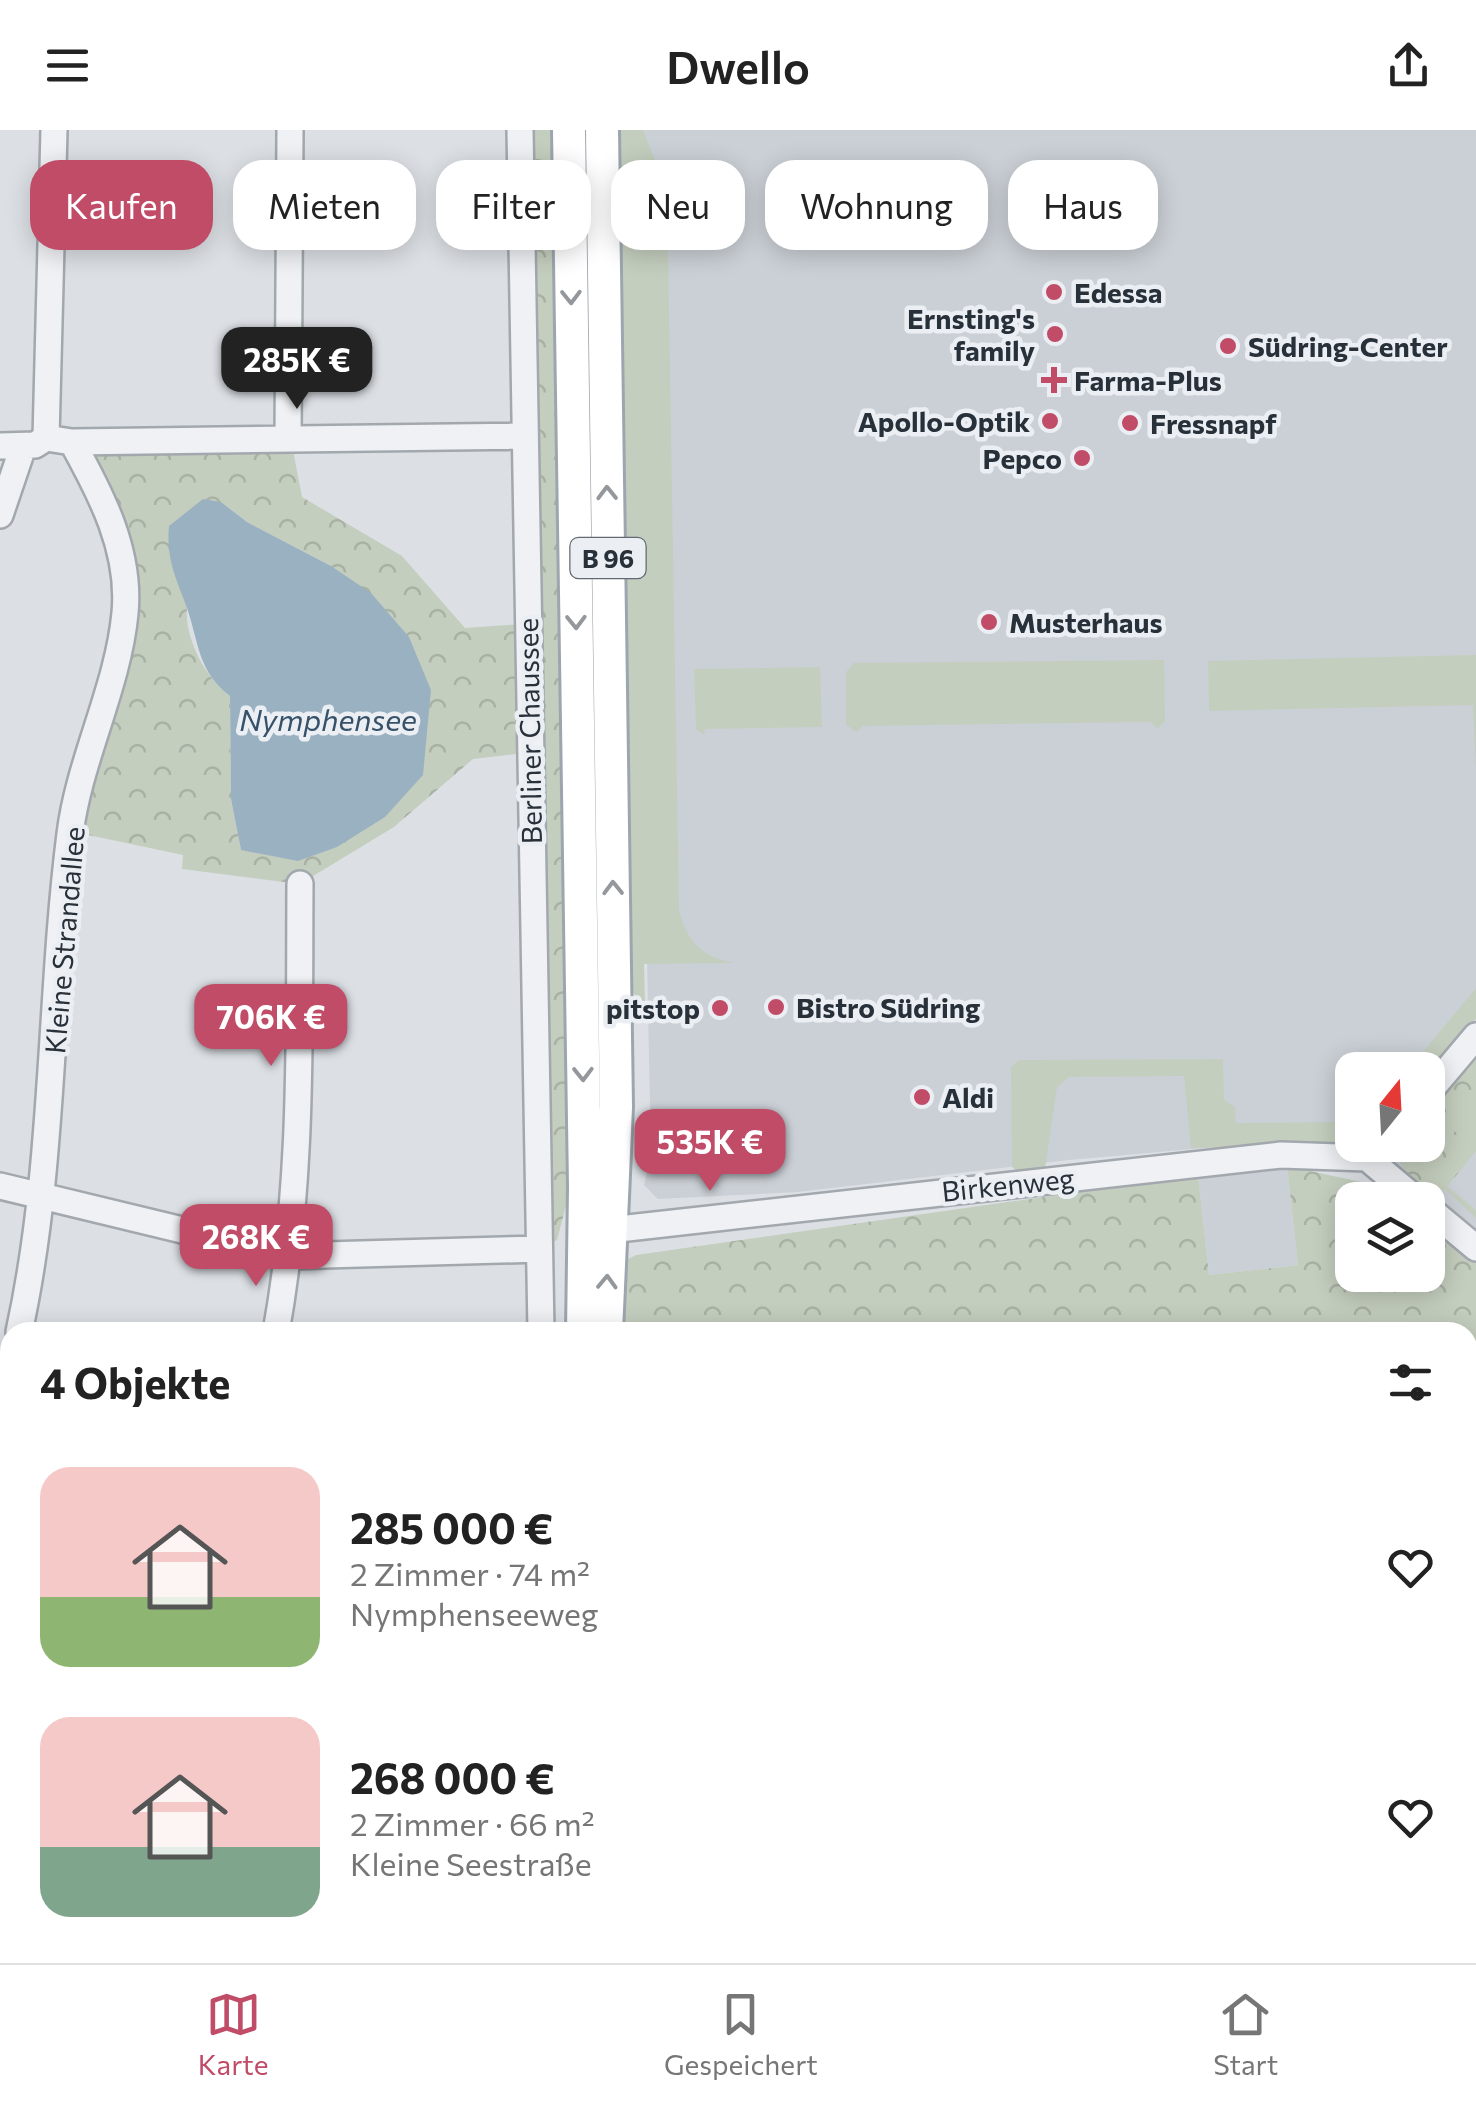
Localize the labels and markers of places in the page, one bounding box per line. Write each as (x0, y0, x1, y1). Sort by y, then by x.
place label: Edessa (1074, 275, 1163, 309)
marker: Edessa (1043, 281, 1065, 303)
place label: Ernsting's family (907, 301, 1035, 367)
marker: Ernsting's family (1044, 323, 1066, 345)
pin: 285K € (216, 327, 378, 412)
place label: Südring-Center (1248, 329, 1448, 363)
marker: Südring-Center (1217, 335, 1239, 357)
place label: Farma-Plus (1074, 363, 1222, 397)
marker: Farma-Plus (1043, 369, 1065, 391)
place label: Apollo-Optik (858, 404, 1030, 438)
place label: Fressnapf (1150, 406, 1277, 440)
marker: Apollo-Optik (1039, 410, 1061, 432)
marker: Fressnapf (1119, 412, 1141, 434)
place label: Pepco (983, 441, 1062, 475)
marker: Pepco (1071, 447, 1093, 469)
place label: Musterhaus (1009, 605, 1163, 639)
marker: Musterhaus (978, 611, 1000, 633)
pin: 706K € (190, 984, 352, 1069)
place label: Bistro Südring (796, 990, 980, 1024)
place label: pitstop (606, 991, 700, 1025)
marker: Bistro Südring (765, 996, 787, 1018)
marker: pitstop (709, 997, 731, 1019)
place label: Aldi (942, 1080, 994, 1114)
marker: Aldi (911, 1086, 933, 1108)
pin: 535K € (629, 1109, 791, 1194)
pin: 268K € (175, 1204, 337, 1289)

